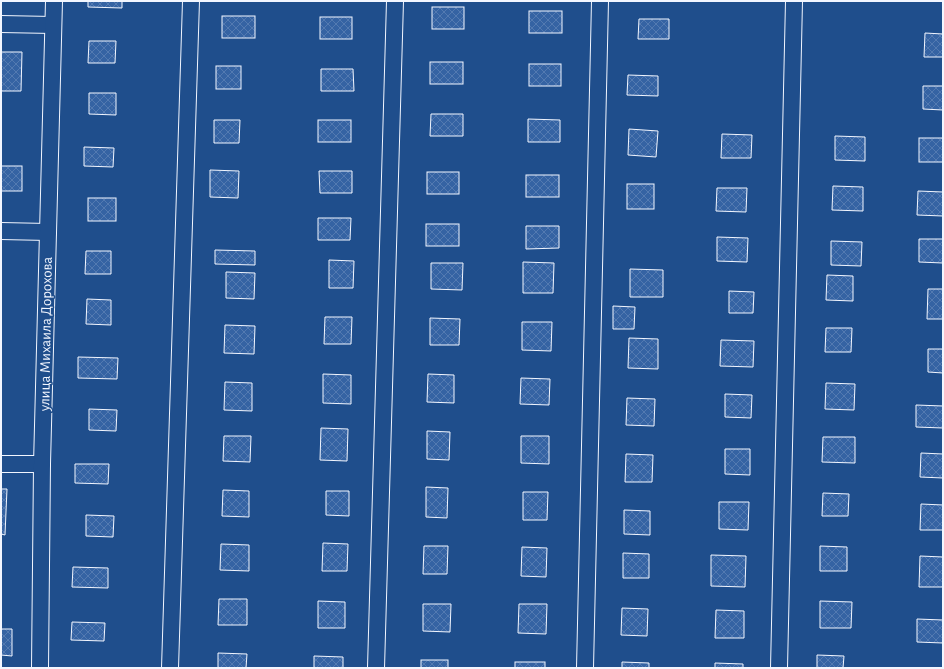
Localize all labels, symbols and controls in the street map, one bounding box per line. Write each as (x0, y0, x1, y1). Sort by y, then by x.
street label: улица Михаила Дорохова (37, 256, 55, 412)

